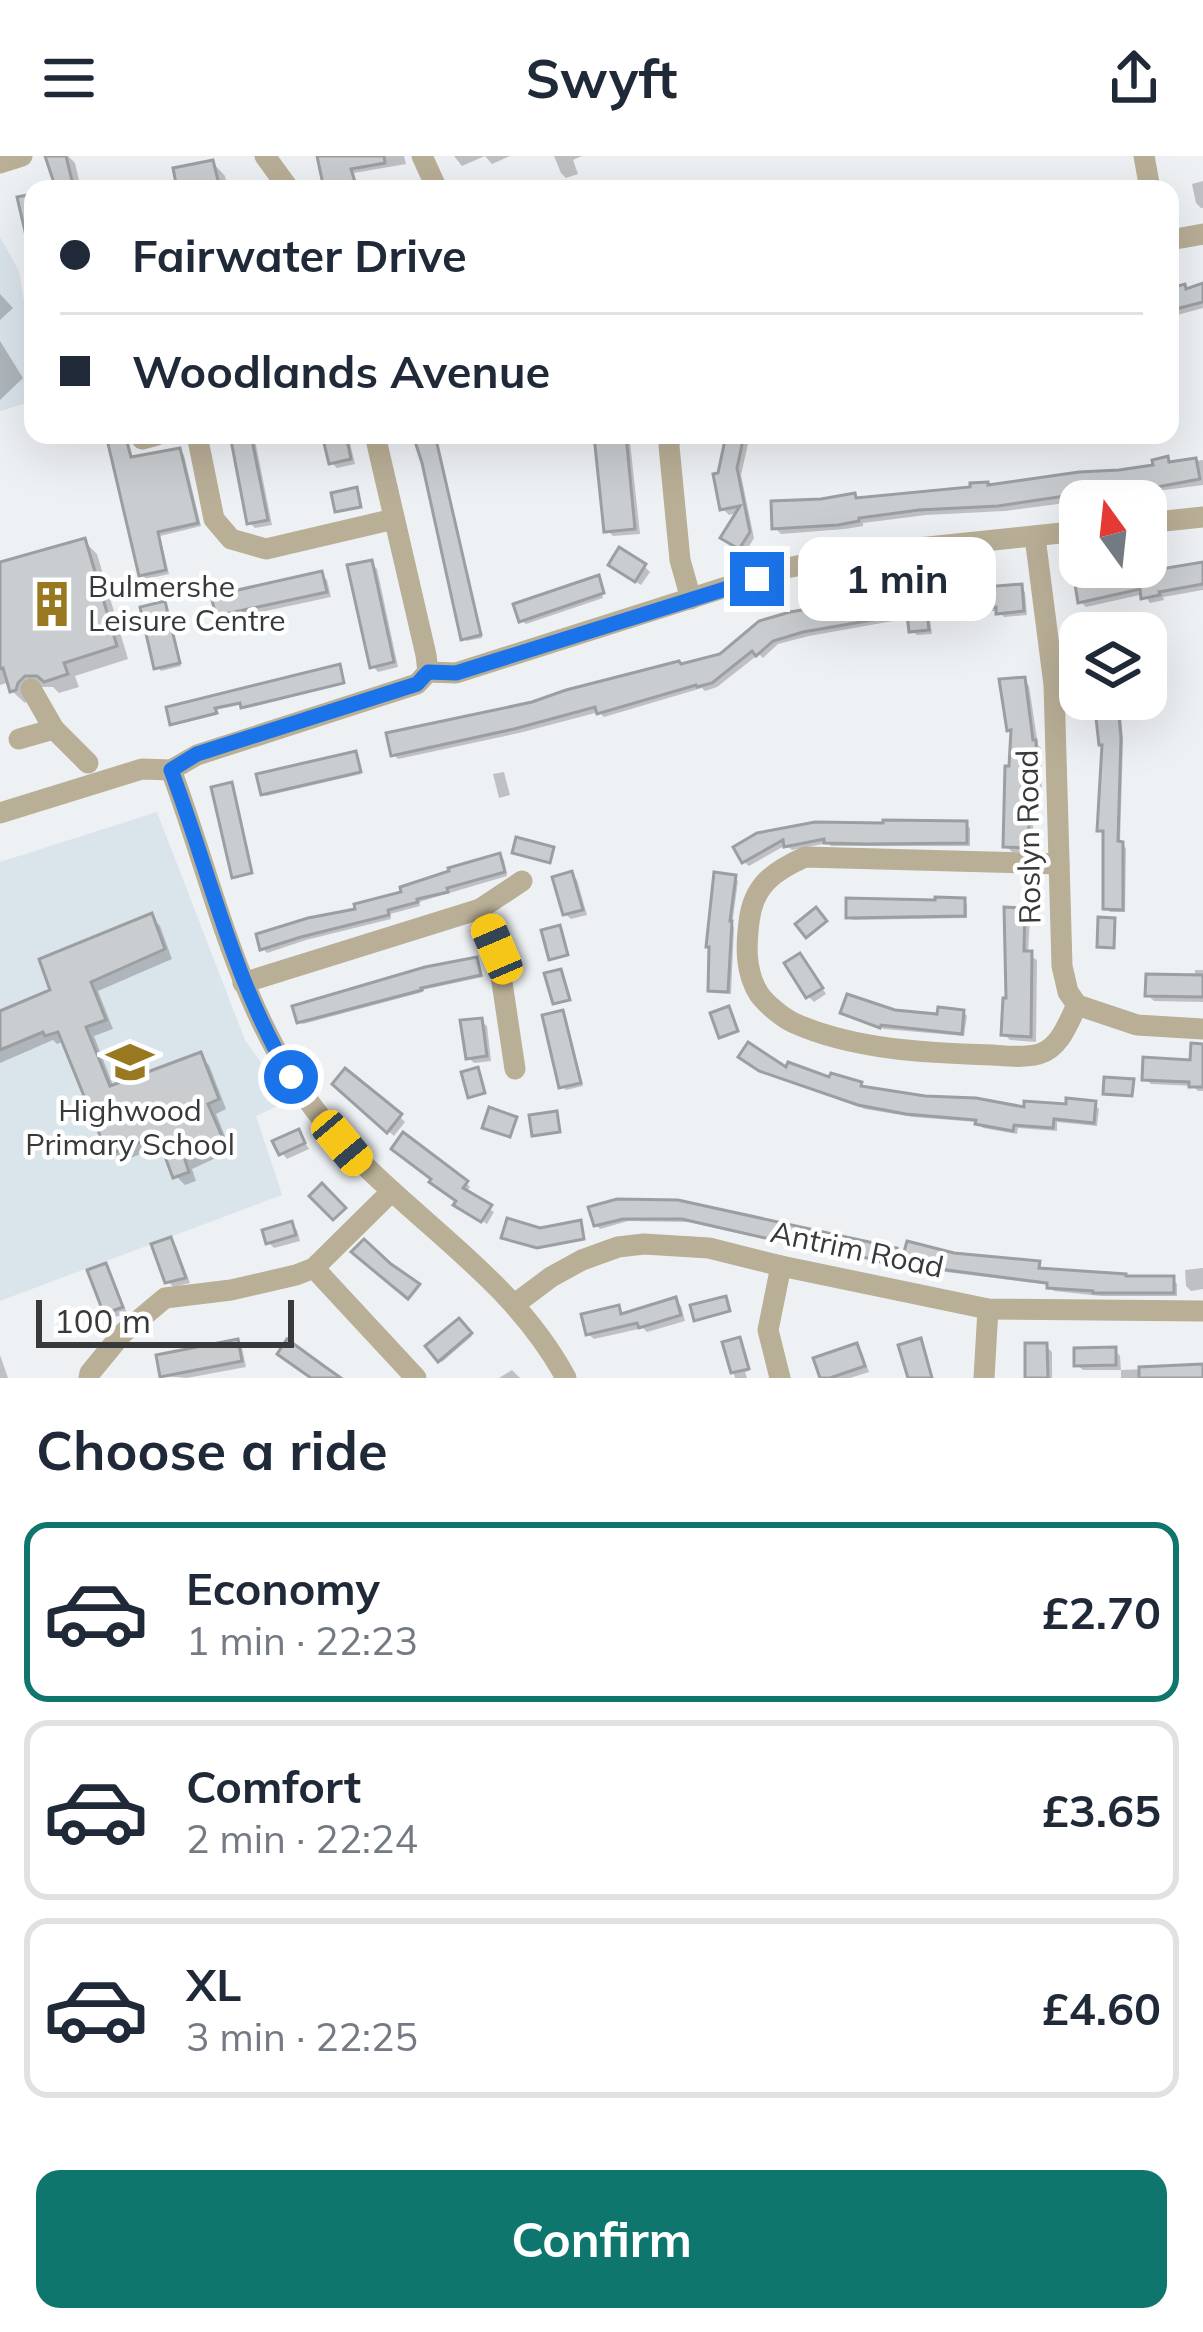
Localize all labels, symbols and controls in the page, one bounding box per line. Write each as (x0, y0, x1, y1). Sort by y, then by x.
text: Swyft (525, 44, 678, 112)
icon: menu (36, 45, 102, 111)
icon: share (1101, 45, 1167, 111)
text: Fairwater Drive (132, 227, 467, 283)
text: Woodlands Avenue (132, 343, 550, 399)
north arrow (1059, 480, 1167, 588)
map controls (1059, 480, 1167, 720)
callout: 1 min (799, 537, 997, 621)
route end (730, 552, 784, 606)
text: 1 min (846, 554, 948, 603)
place label: Bulmershe Leisure Centre (88, 567, 286, 639)
building icon: Bulmershe Leisure Centre (27, 579, 77, 629)
button: layers (1059, 612, 1167, 720)
street label: Roslyn Road (1007, 749, 1049, 925)
car (466, 909, 528, 989)
school or university icon: Highwood Primary School (105, 1037, 155, 1087)
route start (264, 1050, 318, 1104)
place label: Highwood Primary School (25, 1091, 235, 1163)
car (305, 1104, 379, 1182)
street label: Antrim Road (767, 1212, 947, 1286)
scale bar (36, 1294, 294, 1347)
text: 100 m (54, 1300, 151, 1341)
text: Choose a ride (36, 1416, 388, 1484)
icon: car (42, 1558, 150, 1666)
text: Economy (186, 1560, 380, 1616)
text: £2.70 (1042, 1584, 1161, 1640)
text: 1 min · 22:23 (186, 1616, 418, 1665)
icon: car (42, 1756, 150, 1864)
text: Comfort (186, 1758, 361, 1814)
text: £3.65 (1042, 1782, 1161, 1838)
text: 2 min · 22:24 (186, 1814, 418, 1863)
icon: car (42, 1954, 150, 2062)
text: XL (186, 1956, 241, 2012)
text: £4.60 (1042, 1980, 1161, 2036)
text: 3 min · 22:25 (186, 2012, 418, 2061)
button: Confirm (36, 2170, 1167, 2308)

